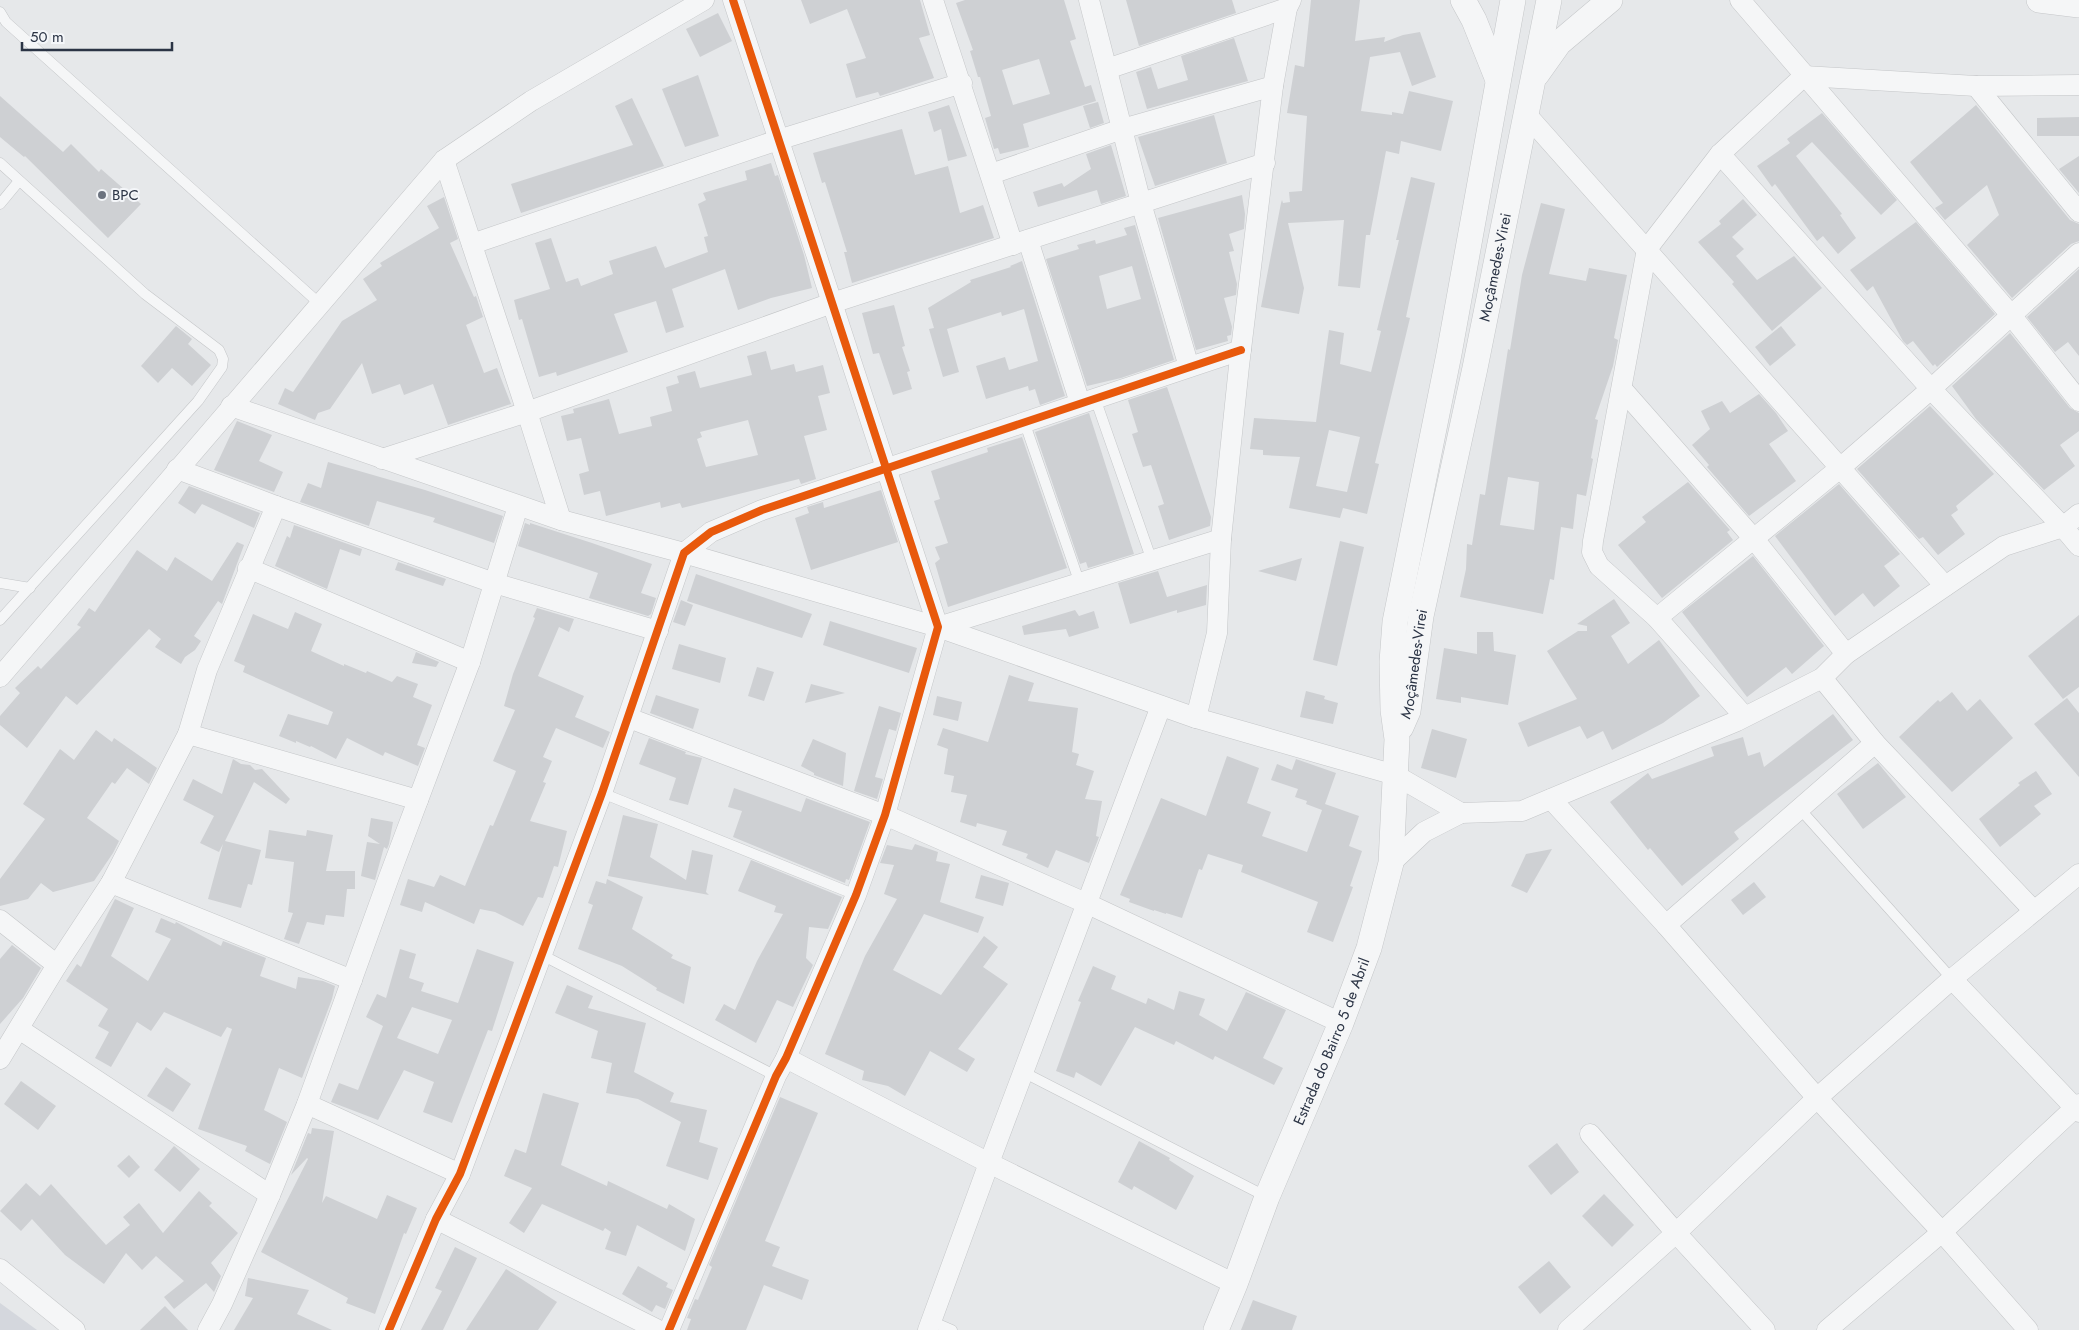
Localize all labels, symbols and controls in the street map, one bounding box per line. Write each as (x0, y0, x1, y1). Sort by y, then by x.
scale bar (22, 20, 172, 52)
text: 50 m (30, 26, 64, 48)
place label: BPC (112, 184, 139, 206)
marker: BPC (96, 189, 108, 201)
street label: Moçâmedes-Virei (1474, 211, 1517, 323)
street label: Moçâmedes-Virei (1395, 607, 1433, 722)
street label: Estrada do Bairro 5 de Abril (1288, 955, 1375, 1129)

